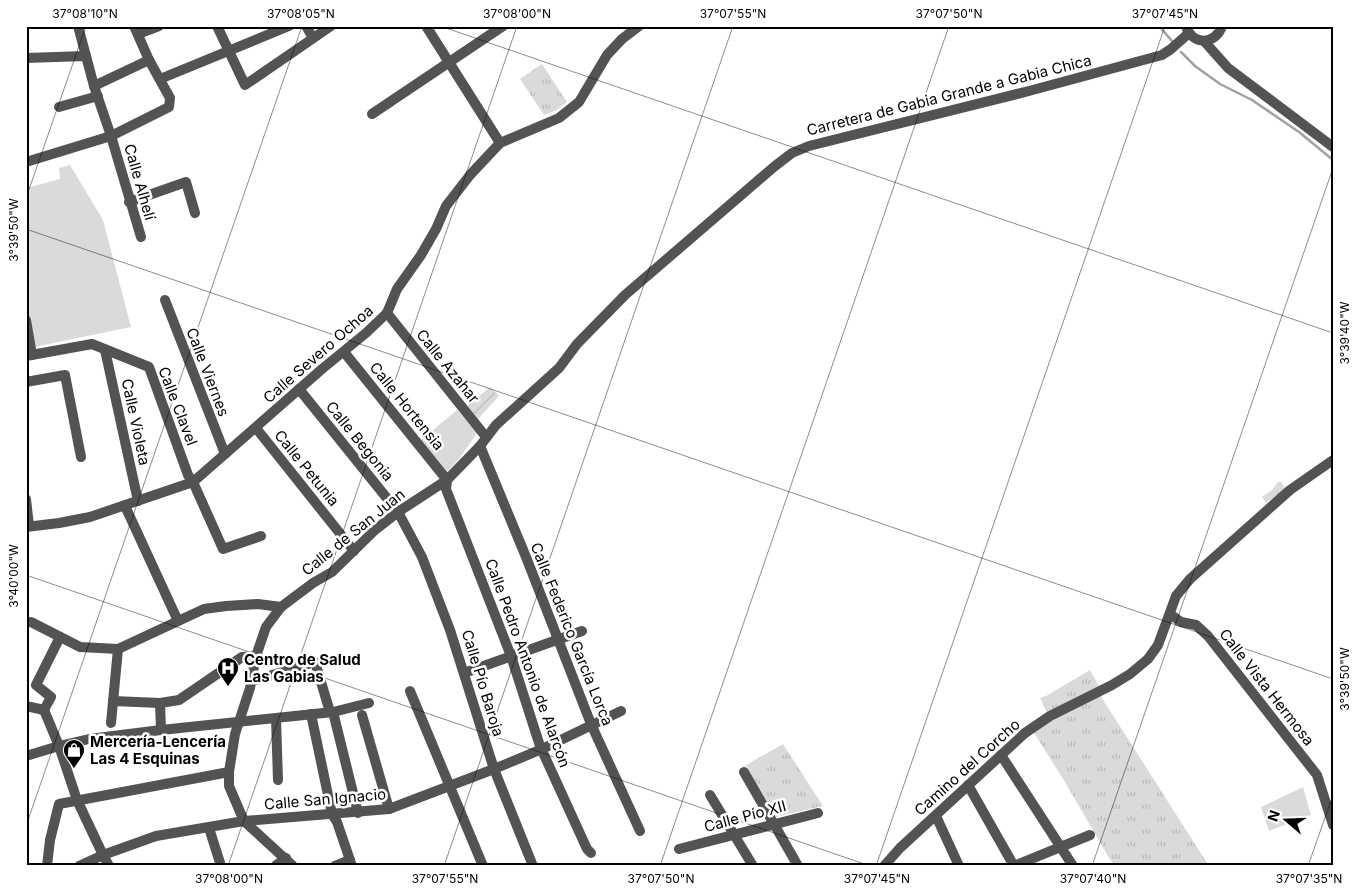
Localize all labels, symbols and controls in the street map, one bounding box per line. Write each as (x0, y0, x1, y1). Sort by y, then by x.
text: 37°08'10"N (52, 6, 118, 21)
text: 37°08'05"N (267, 6, 335, 21)
text: 37°08'00"N (483, 6, 551, 21)
text: 37°07'55"N (700, 6, 766, 21)
text: 37°07'50"N (916, 6, 982, 21)
text: 37°07'45"N (1132, 6, 1198, 21)
street label: Carretera de Gabia Grande a Gabia Chica (805, 50, 1093, 140)
street label: Calle Alhelí (120, 142, 160, 223)
text: 3°39'50"W (6, 198, 21, 262)
street label: Calle Severo Ochoa (259, 301, 377, 407)
text: 3°39'40"W (1337, 301, 1352, 365)
street label: Calle Viernes (182, 325, 234, 419)
street label: Calle Azahar (412, 325, 484, 407)
street label: Calle Hortensia (366, 358, 448, 454)
street label: Calle Clavel (154, 364, 202, 448)
street label: Calle Violeta (118, 377, 154, 467)
street label: Calle Begonia (322, 397, 398, 485)
street label: Calle Petunia (270, 426, 344, 510)
street label: Calle de San Juan (297, 484, 409, 580)
street label: Calle Federico García Lorca (527, 540, 617, 728)
text: 3°40'00"W (6, 544, 21, 608)
street label: Calle Pedro Antonio de Alarcón (481, 556, 575, 770)
street label: Calle Vista Hermosa (1215, 625, 1319, 749)
street label: Calle Pío Baroja (458, 627, 508, 739)
text: 3°39'50"W (1337, 647, 1352, 711)
place label: Centro de Salud Las Gabias (244, 650, 361, 686)
hospital icon: Centro de Salud Las Gabias (216, 656, 240, 687)
street label: Camino del Corcho (910, 715, 1024, 819)
place label: Mercería-Lencería Las 4 Esquinas (90, 732, 226, 768)
shop icon: Mercería-Lencería Las 4 Esquinas (62, 738, 86, 769)
street label: Calle San Ignacio (263, 784, 387, 814)
north arrow (1262, 794, 1312, 844)
street label: Calle Pío XII (702, 796, 788, 836)
text: N (1263, 808, 1283, 823)
text: 37°08'00"N (195, 871, 263, 886)
text: 37°07'55"N (412, 871, 478, 886)
text: 37°07'50"N (628, 871, 694, 886)
text: 37°07'45"N (844, 871, 910, 886)
text: 37°07'40"N (1060, 871, 1126, 886)
text: 37°07'35"N (1276, 871, 1342, 886)

